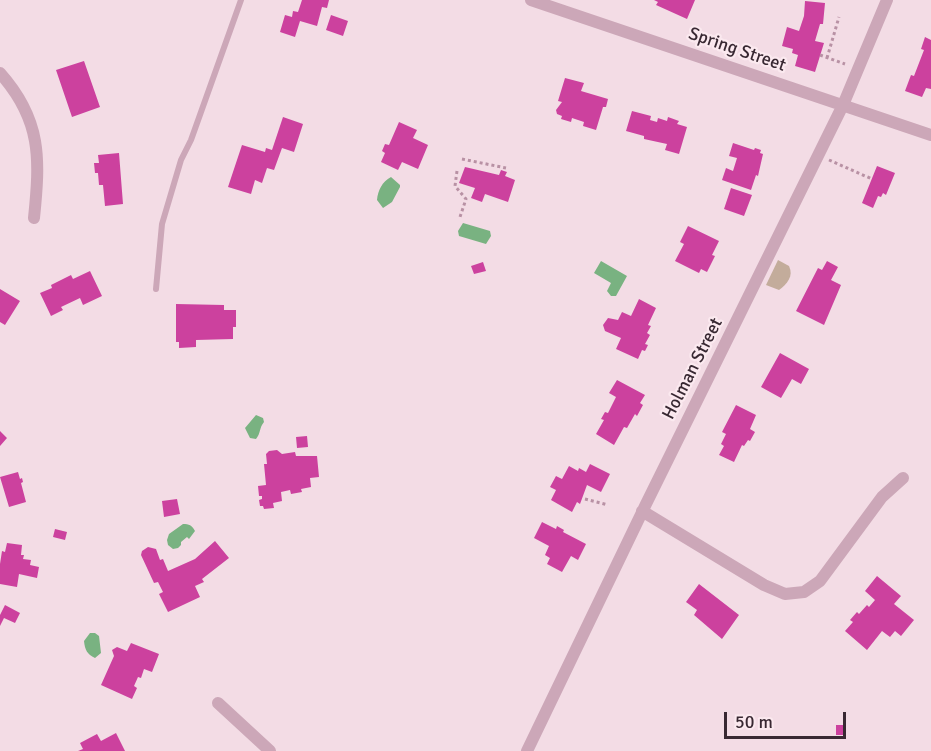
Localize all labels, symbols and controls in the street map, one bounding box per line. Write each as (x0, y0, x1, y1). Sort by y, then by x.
street label: Spring Street (685, 23, 789, 77)
street label: Holman Street (658, 315, 728, 423)
scale bar (727, 700, 848, 738)
text: 50 m (735, 711, 773, 733)

